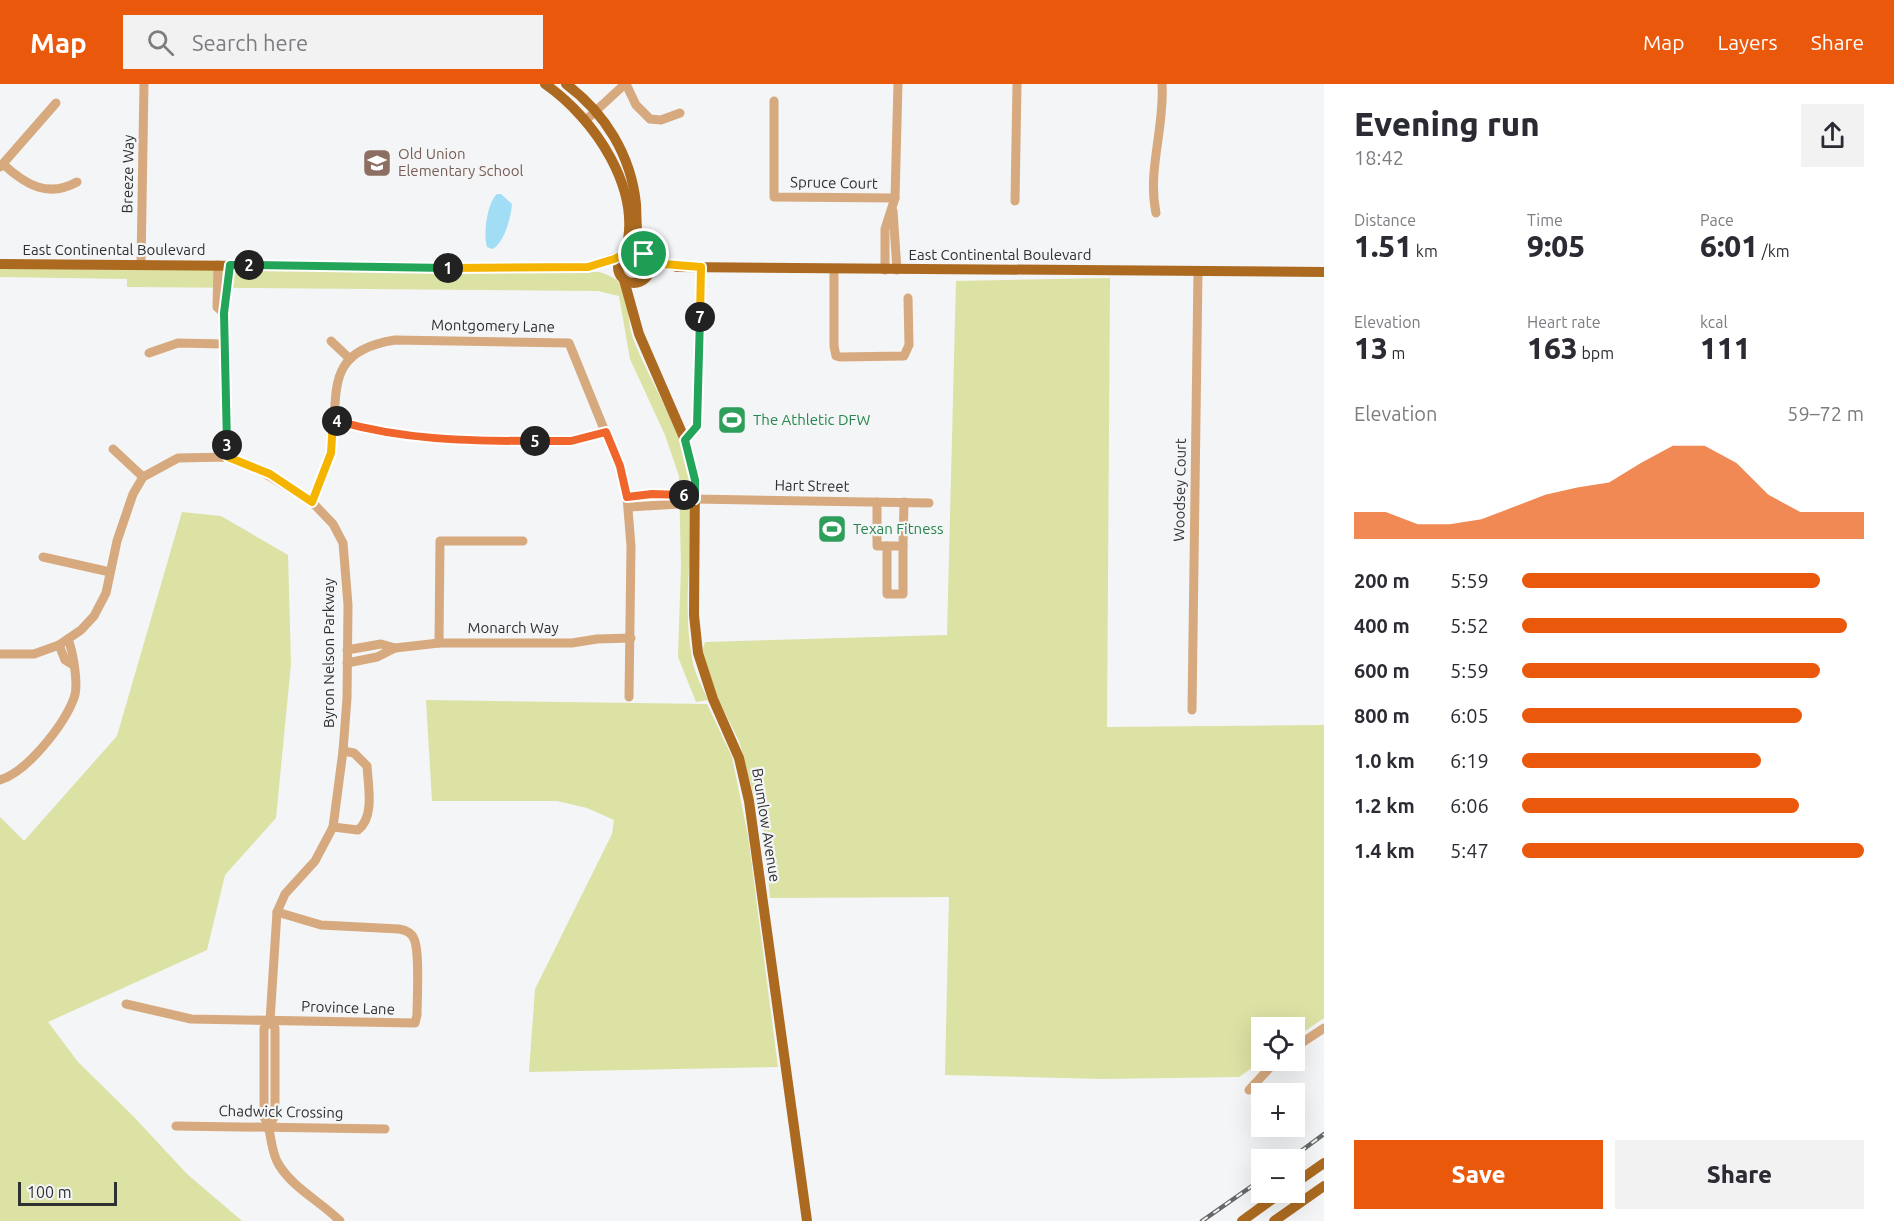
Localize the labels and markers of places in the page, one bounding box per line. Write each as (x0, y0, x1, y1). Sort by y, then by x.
place label: Old Union Elementary School (398, 145, 524, 179)
school or university icon: Old Union Elementary School (361, 147, 393, 179)
pin (618, 228, 669, 279)
pin: 2 (234, 250, 264, 280)
pin: 1 (433, 253, 463, 283)
pin: 7 (685, 302, 715, 332)
sports icon: The Athletic DFW (716, 404, 748, 436)
pin: 4 (322, 406, 352, 436)
place label: The Athletic DFW (753, 411, 871, 428)
pin: 5 (520, 426, 550, 456)
pin: 3 (212, 430, 242, 460)
pin: 6 (669, 480, 699, 510)
sports icon: Texan Fitness (816, 513, 848, 545)
place label: Texan Fitness (853, 520, 943, 537)

